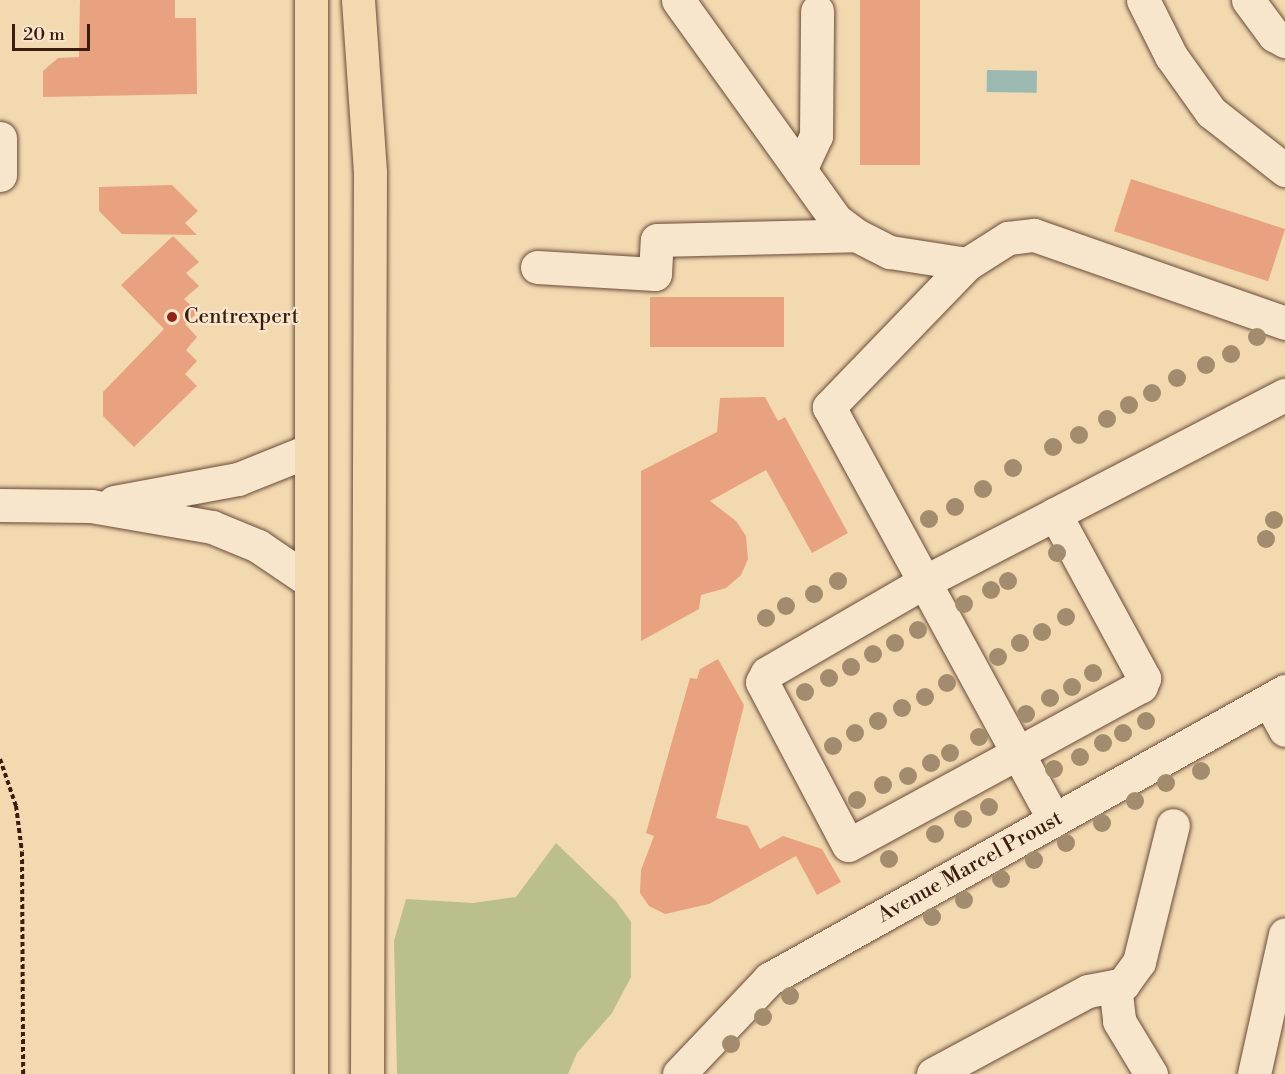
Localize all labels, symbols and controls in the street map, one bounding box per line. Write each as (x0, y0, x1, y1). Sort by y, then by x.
scale bar (15, 12, 93, 50)
text: 20 m (23, 23, 65, 46)
place label: Centrexpert (184, 304, 299, 330)
marker: Centrexpert (165, 310, 179, 324)
street label: Avenue Marcel Proust (873, 806, 1067, 928)

